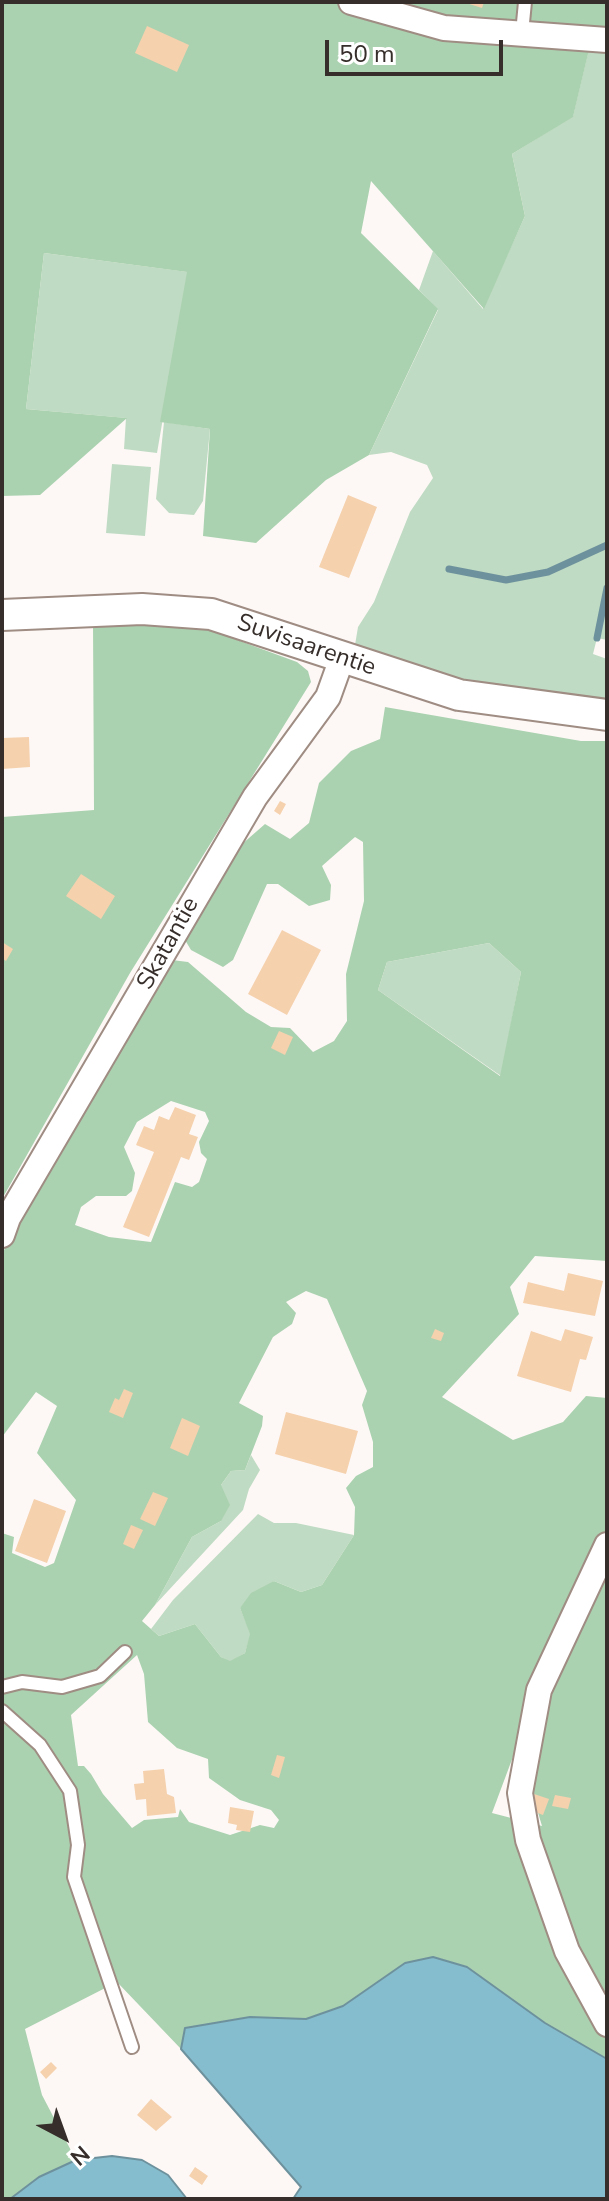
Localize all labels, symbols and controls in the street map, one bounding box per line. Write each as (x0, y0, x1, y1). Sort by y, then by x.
scale bar (329, 24, 507, 74)
text: 50 m (339, 38, 395, 70)
street label: Suvisaarentie (233, 609, 379, 683)
street label: Skatantie (132, 893, 206, 995)
north arrow (24, 2097, 104, 2177)
text: N (64, 2138, 96, 2172)

